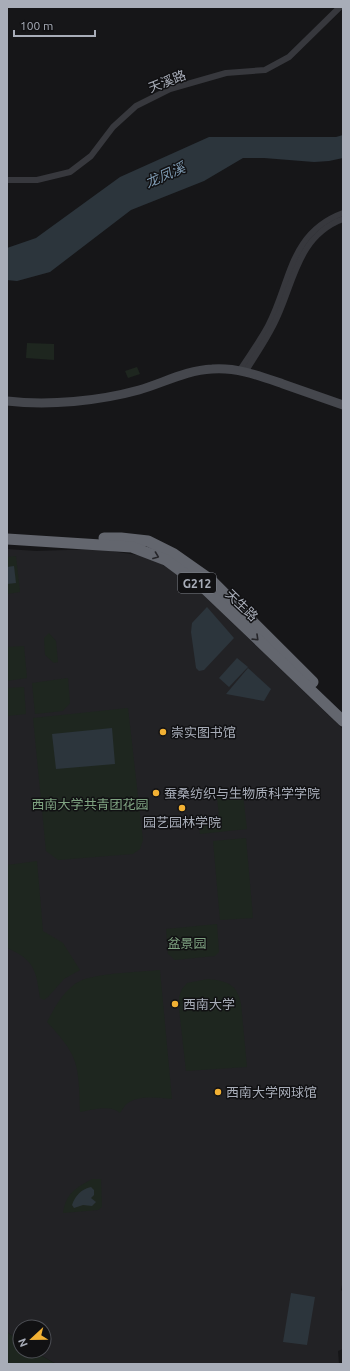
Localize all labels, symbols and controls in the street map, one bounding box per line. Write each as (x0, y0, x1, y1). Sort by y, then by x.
scale bar (14, 12, 95, 38)
text: 100 m (20, 19, 53, 32)
street label: 天溪路 (146, 67, 188, 95)
water label: 龙凤溪 (143, 158, 189, 191)
one-way arrow (152, 552, 159, 560)
road number: G212 (178, 573, 216, 593)
street label: 天生路 (223, 586, 261, 624)
one-way arrow (251, 633, 259, 641)
place label: 崇实图书馆 (171, 725, 236, 739)
marker: 崇实图书馆 (158, 727, 168, 737)
place label: 蚕桑纺织与生物质科学学院 (164, 786, 320, 800)
marker: 蚕桑纺织与生物质科学学院 (151, 788, 161, 798)
park label: 西南大学共青团花园 (31, 797, 149, 811)
marker: 园艺园林学院 (177, 803, 187, 813)
place label: 园艺园林学院 (143, 815, 221, 829)
park label: 盆景园 (167, 936, 207, 950)
place label: 西南大学 (183, 997, 235, 1011)
marker: 西南大学 (170, 999, 180, 1009)
place label: 西南大学网球馆 (226, 1085, 317, 1099)
marker: 西南大学网球馆 (213, 1087, 223, 1097)
north arrow (12, 1319, 52, 1359)
text: N (16, 1337, 30, 1349)

